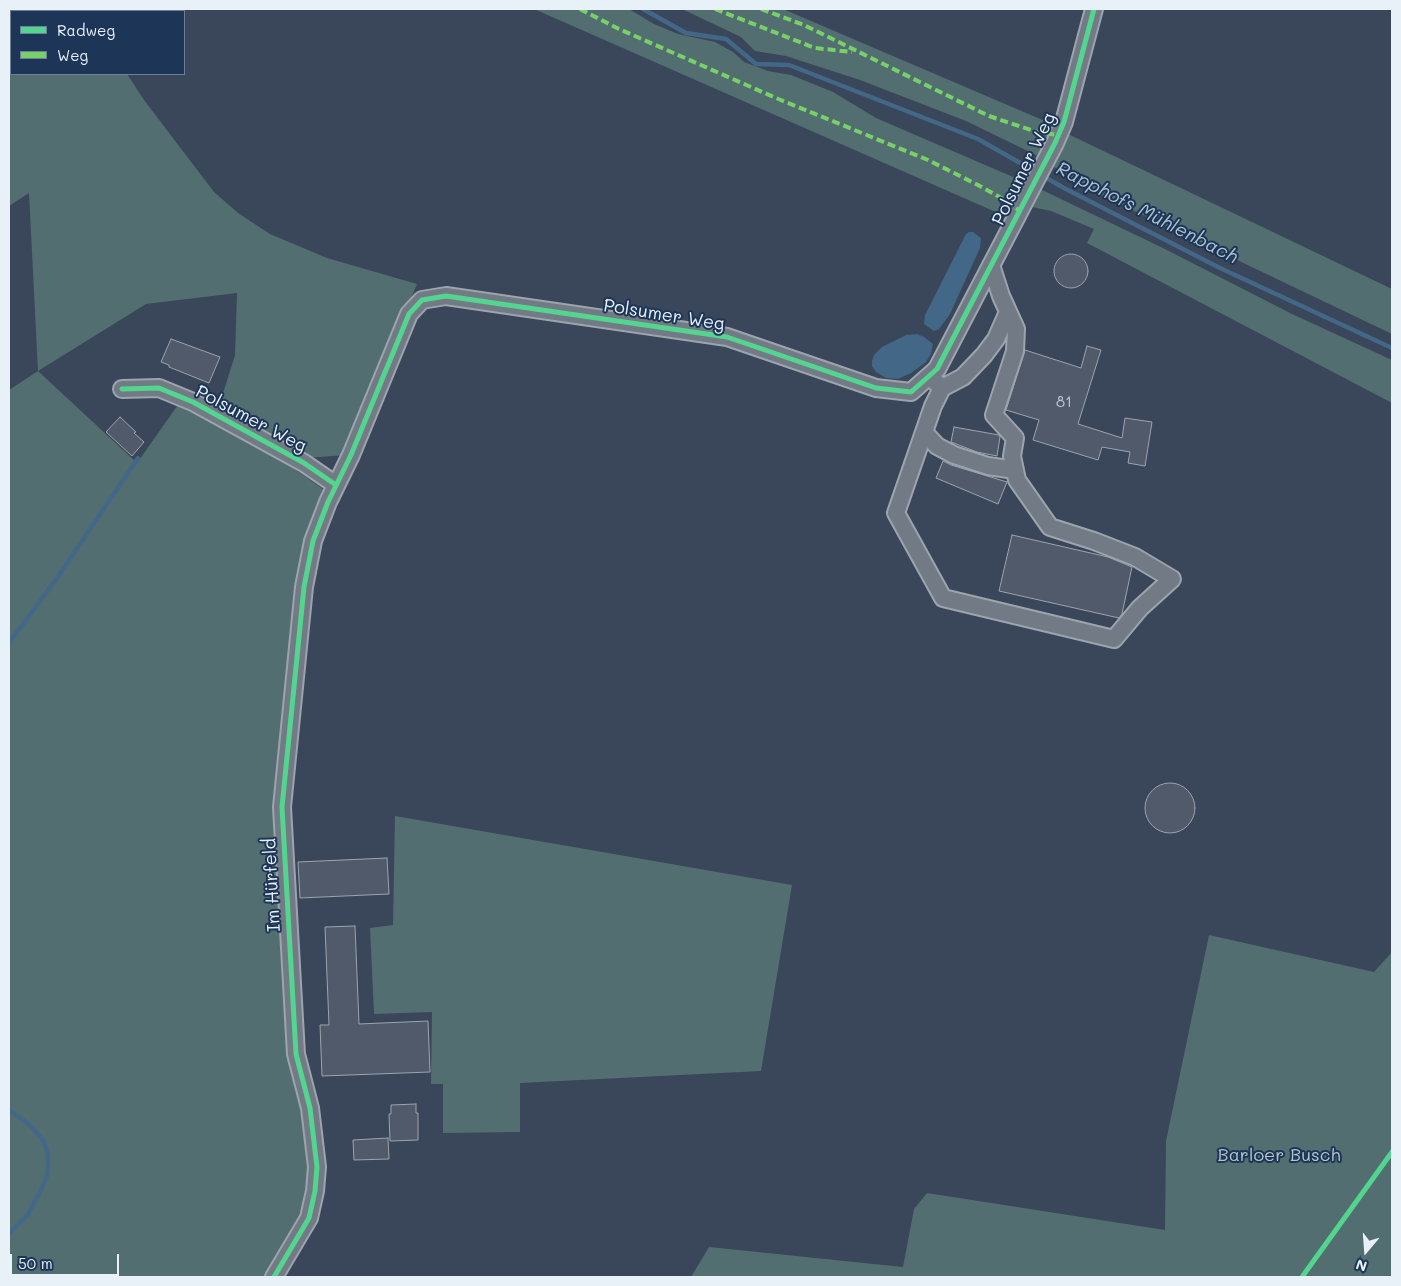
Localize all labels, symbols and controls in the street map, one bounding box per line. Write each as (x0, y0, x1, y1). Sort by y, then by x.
legend (10, 10, 185, 75)
text: Radweg (57, 20, 115, 40)
text: Weg (57, 45, 88, 65)
street label: Polsumer Weg (987, 109, 1061, 229)
water label: Rapphofs Mühlenbach (1052, 157, 1242, 269)
street label: Polsumer Weg (602, 295, 726, 335)
street label: Polsumer Weg (192, 381, 310, 457)
house number: 81 (1056, 393, 1072, 411)
street label: Im Hürfeld (259, 838, 285, 932)
park label: Barloer Busch (1217, 1144, 1341, 1166)
north arrow (1341, 1226, 1391, 1276)
scale bar (12, 1244, 121, 1276)
text: 50 m (18, 1253, 53, 1273)
text: N (1353, 1255, 1369, 1276)

